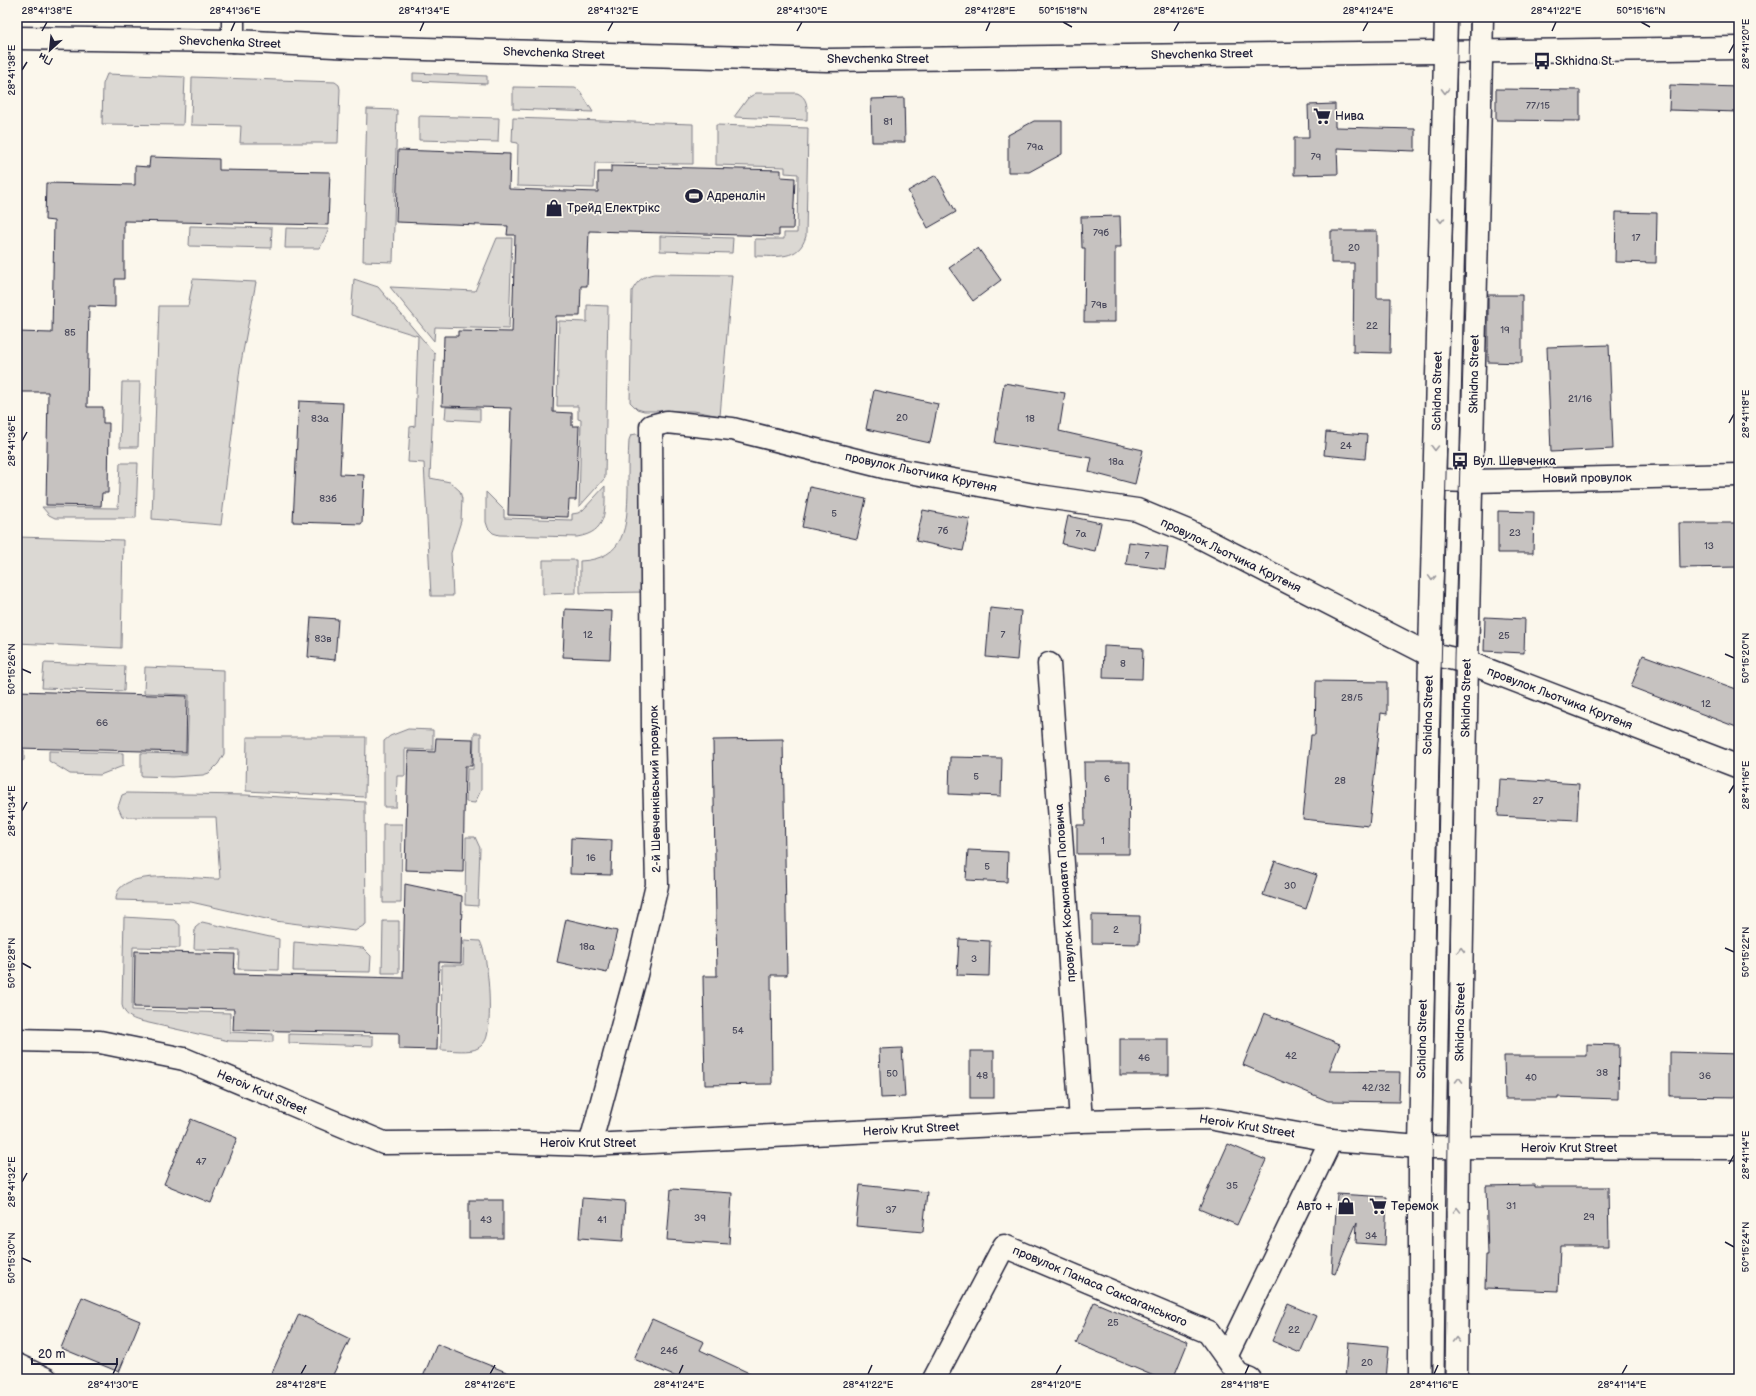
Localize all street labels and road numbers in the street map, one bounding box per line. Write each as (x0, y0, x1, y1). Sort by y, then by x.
street label: Shevchenka Street (179, 33, 281, 52)
street label: Shevchenka Street (503, 44, 605, 63)
street label: Shevchenka Street (1151, 46, 1253, 63)
street label: Shevchenka Street (827, 52, 929, 67)
street label: Skhidna Street (1466, 334, 1483, 414)
street label: Schidna Street (1429, 351, 1446, 431)
street label: провулок Льотчика Крутеня (844, 449, 999, 496)
street label: Новий провулок (1542, 470, 1632, 487)
street label: провулок Льотчика Крутеня (1158, 515, 1304, 596)
street label: Skhidna Street (1458, 658, 1475, 738)
street label: провулок Льотчика Крутеня (1485, 664, 1635, 733)
street label: Schidna Street (1420, 675, 1437, 755)
street label: 2-й Шевченківський провулок (647, 704, 664, 873)
street label: провулок Космонавта Поповича (1052, 803, 1079, 983)
street label: Skhidna Street (1452, 982, 1469, 1062)
street label: Schidna Street (1414, 999, 1431, 1079)
street label: Heroiv Krut Street (214, 1067, 309, 1118)
street label: Heroiv Krut Street (1198, 1112, 1296, 1142)
street label: Heroiv Krut Street (862, 1119, 960, 1140)
street label: Heroiv Krut Street (540, 1136, 637, 1151)
street label: Heroiv Krut Street (1521, 1141, 1618, 1156)
street label: провулок Панаса Саксаганського (1010, 1243, 1189, 1330)

